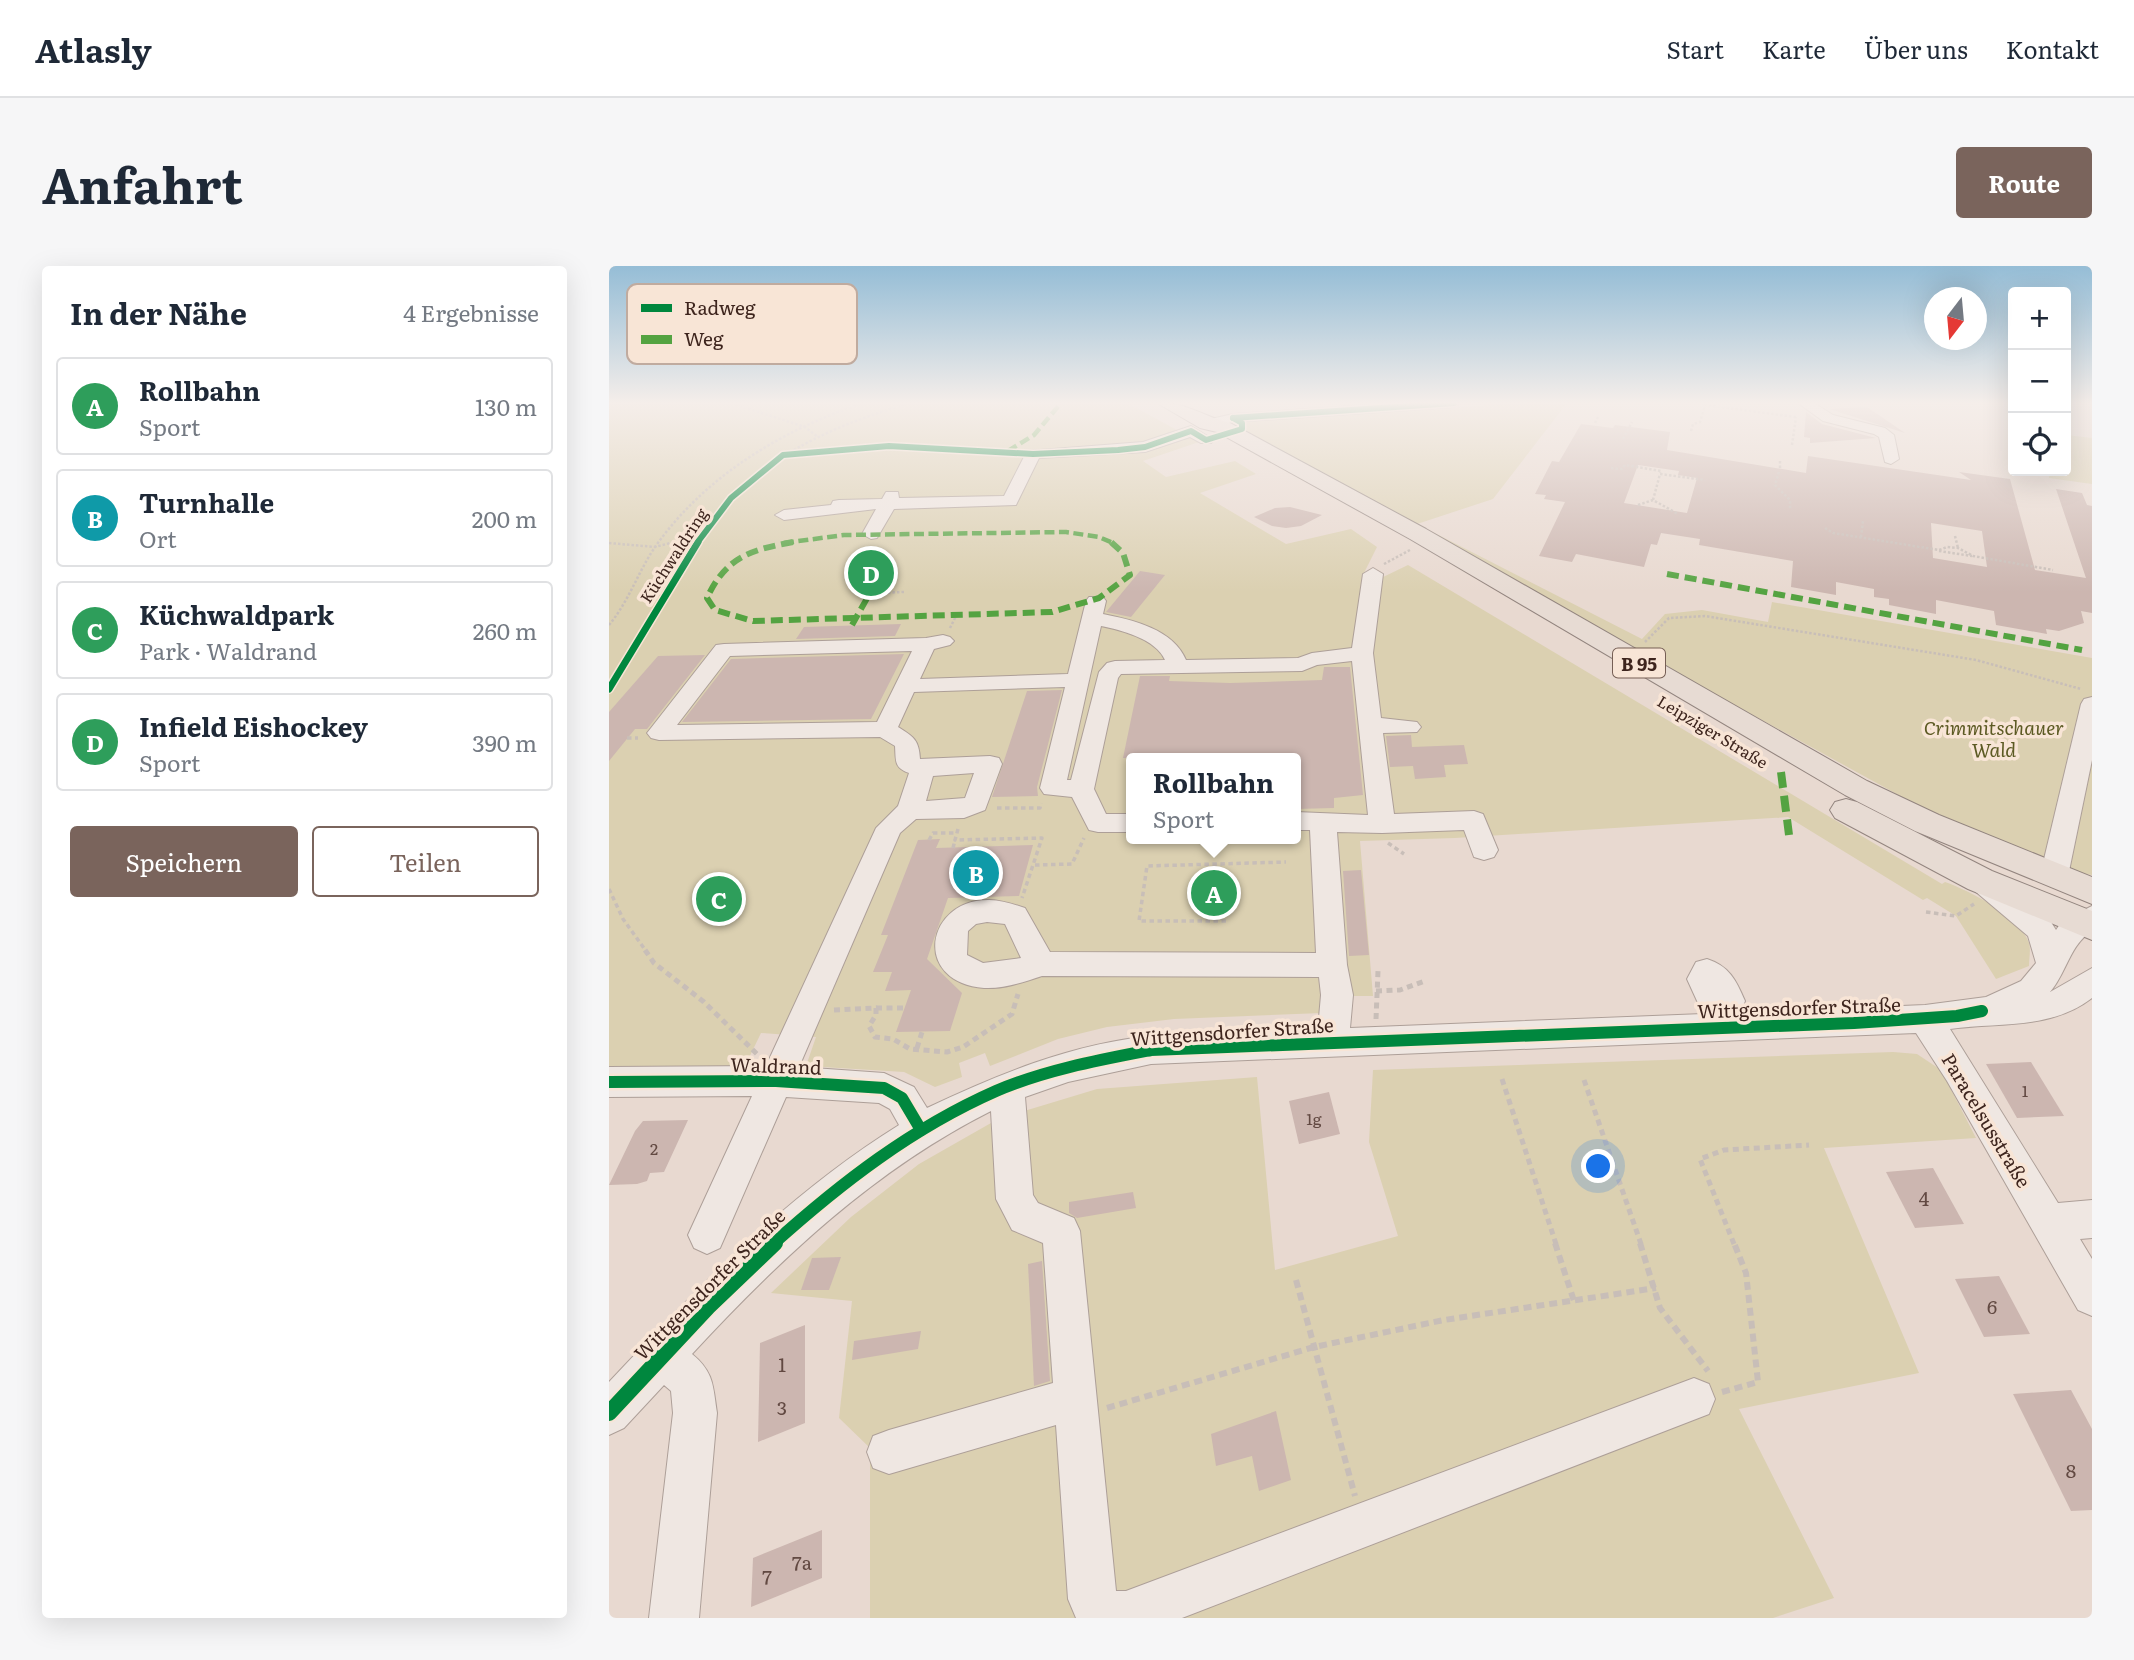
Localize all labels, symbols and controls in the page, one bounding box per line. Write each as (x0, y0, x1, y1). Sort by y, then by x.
text: Atlasly (35, 24, 152, 73)
text: Start (1667, 31, 1724, 66)
text: Karte (1762, 31, 1826, 66)
text: Über uns (1864, 31, 1968, 66)
text: Kontakt (2006, 31, 2099, 66)
text: Anfahrt (42, 146, 243, 219)
button: Route (1956, 147, 2092, 218)
legend (627, 284, 857, 364)
north arrow (1924, 287, 1987, 350)
map controls (2008, 287, 2071, 476)
button: + (2008, 287, 2071, 350)
text: In der Nähe (70, 290, 247, 334)
text: Radweg (684, 293, 756, 321)
text: 4 Ergebnisse (403, 295, 539, 329)
text: Weg (684, 324, 724, 352)
button: − (2008, 350, 2071, 413)
text: Rollbahn (139, 370, 260, 409)
text: A (86, 389, 104, 423)
text: 130 m (475, 389, 537, 423)
text: Sport (139, 409, 200, 443)
button: locate (2008, 413, 2071, 476)
text: Turnhalle (139, 482, 274, 521)
text: B (87, 501, 103, 535)
text: 200 m (472, 501, 537, 535)
street label: Küchwaldring (633, 503, 713, 607)
text: Ort (139, 521, 177, 555)
pin: D (848, 547, 894, 599)
text: Küchwaldpark (139, 594, 334, 633)
text: C (87, 613, 103, 647)
text: 260 m (473, 613, 537, 647)
text: Park · Waldrand (139, 633, 317, 667)
road number: B 95 (1613, 648, 1665, 678)
street label: Leipziger Straße (1653, 688, 1773, 774)
text: Infield Eishockey (139, 706, 368, 745)
park label: Crimmitschauer Wald (1924, 713, 2064, 763)
text: D (86, 725, 104, 759)
text: 390 m (472, 725, 537, 759)
text: Sport (139, 745, 200, 779)
popup (1126, 753, 1301, 844)
text: Rollbahn (1153, 762, 1274, 801)
text: Sport (1153, 801, 1214, 835)
button: Speichern (70, 826, 298, 897)
button: Teilen (312, 826, 539, 897)
pin: B (953, 847, 999, 899)
pin: A (1191, 867, 1237, 919)
pin: C (696, 873, 742, 925)
street label: Wittgensdorfer Straße (1697, 989, 1901, 1025)
street label: Wittgensdorfer Straße (1129, 1010, 1335, 1052)
street label: Paracelsusstraße (1936, 1047, 2038, 1193)
street label: Waldrand (730, 1049, 823, 1081)
house number: 1 (2022, 1078, 2029, 1102)
house number: 1g (1306, 1106, 1322, 1130)
house number: 2 (650, 1136, 658, 1160)
your location (1581, 1149, 1615, 1183)
house number: 4 (1919, 1184, 1930, 1212)
street label: Wittgensdorfer Straße (627, 1202, 791, 1366)
house number: 6 (1987, 1292, 1997, 1320)
house number: 1 (778, 1350, 786, 1378)
house number: 3 (777, 1393, 787, 1421)
house number: 8 (2066, 1456, 2076, 1484)
house number: 7a (792, 1548, 813, 1576)
house number: 7 (762, 1562, 772, 1590)

